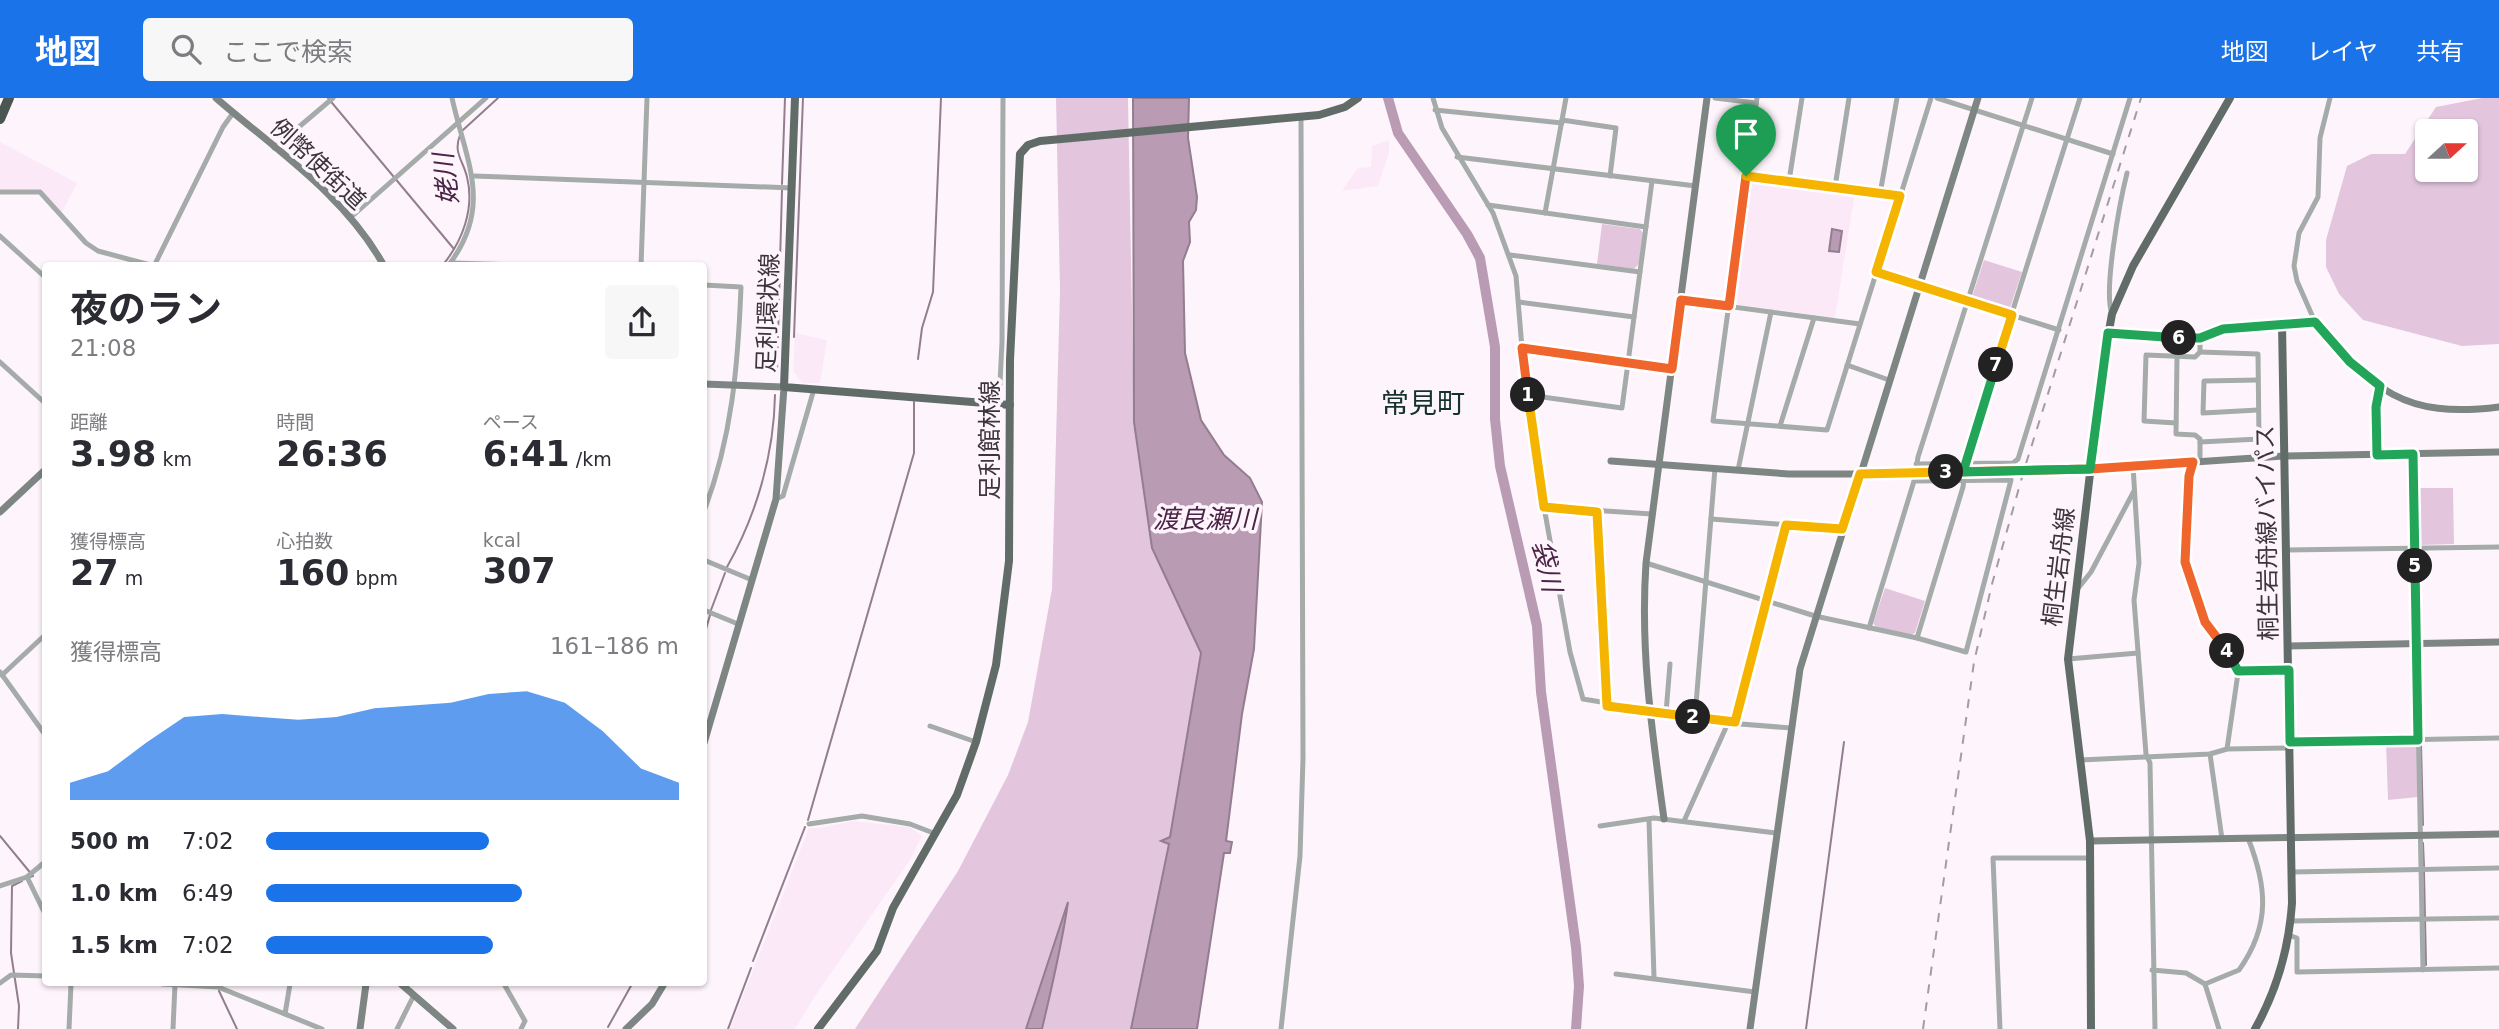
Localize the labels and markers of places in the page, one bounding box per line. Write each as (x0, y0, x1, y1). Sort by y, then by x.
pin (1716, 104, 1776, 176)
pin: 6 (2162, 320, 2196, 356)
pin: 7 (1979, 348, 2014, 382)
pin: 1 (1510, 378, 1546, 412)
pin: 3 (1928, 454, 1964, 490)
pin: 5 (2398, 548, 2432, 584)
pin: 4 (2210, 634, 2244, 668)
pin: 2 (1676, 700, 1710, 734)

